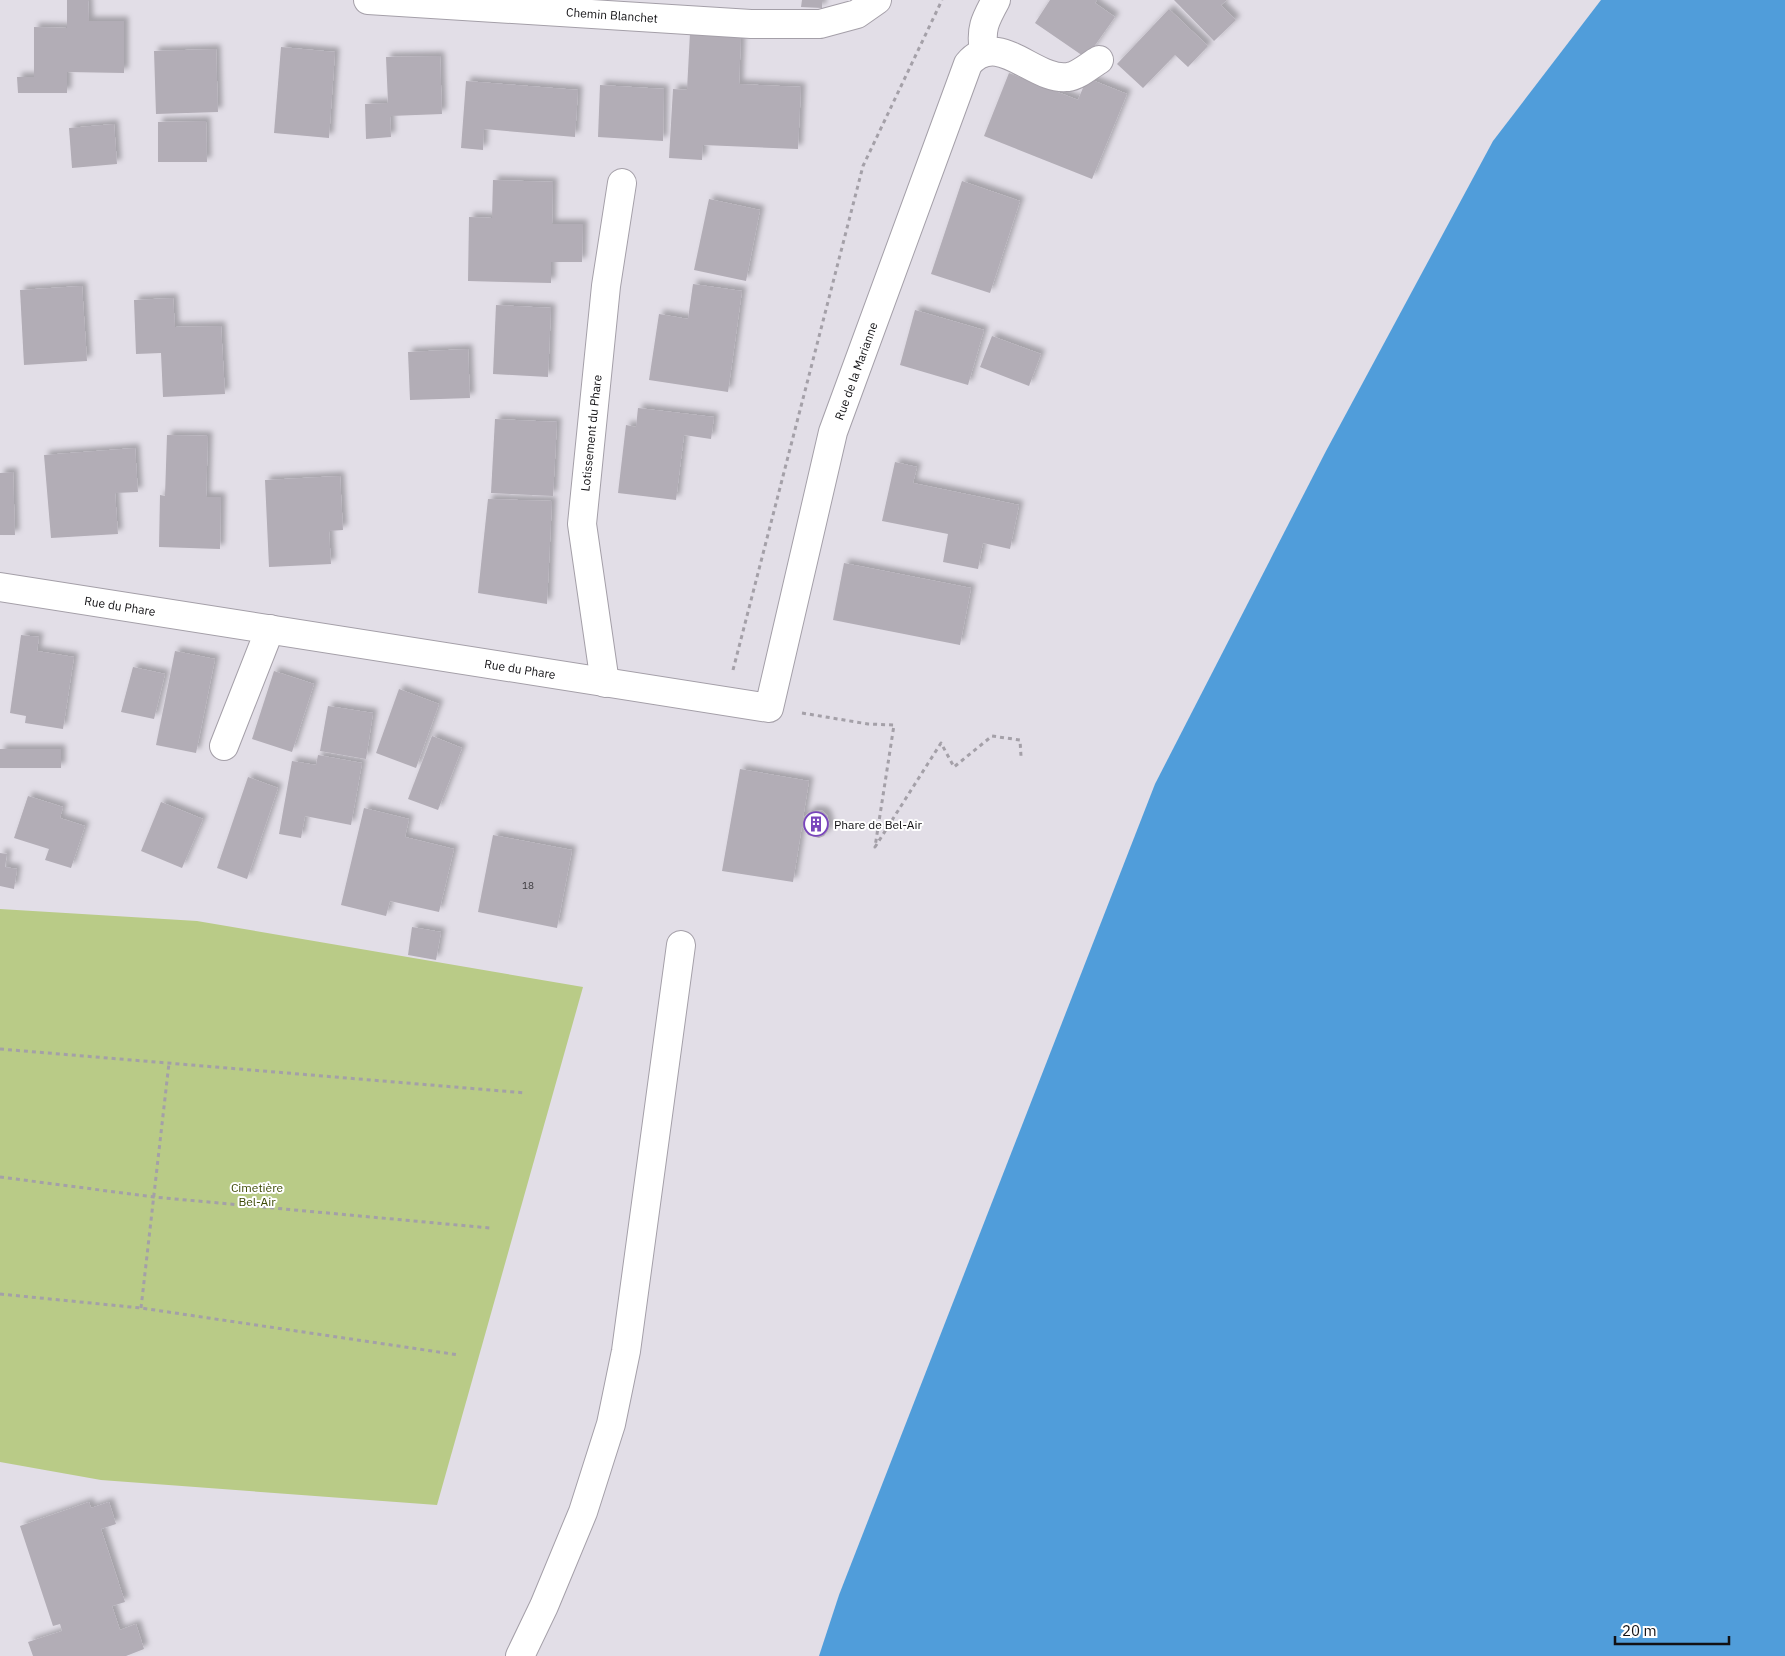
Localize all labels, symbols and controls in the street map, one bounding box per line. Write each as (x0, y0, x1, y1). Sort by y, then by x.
street label: Chemin Blanchet (566, 4, 658, 26)
street label: Rue de la Marianne (831, 320, 881, 422)
street label: Lotissement du Phare (577, 374, 605, 492)
street label: Rue du Phare (83, 593, 157, 619)
street label: Rue du Phare (483, 656, 557, 682)
building icon: Phare de Bel-Air (803, 811, 829, 837)
place label: Phare de Bel-Air (834, 817, 922, 832)
house number: 18 (522, 879, 534, 892)
park label: Cimetière Bel-Air (231, 1180, 284, 1209)
scale bar (1615, 1614, 1729, 1646)
text: 20 m (1622, 1621, 1657, 1640)

